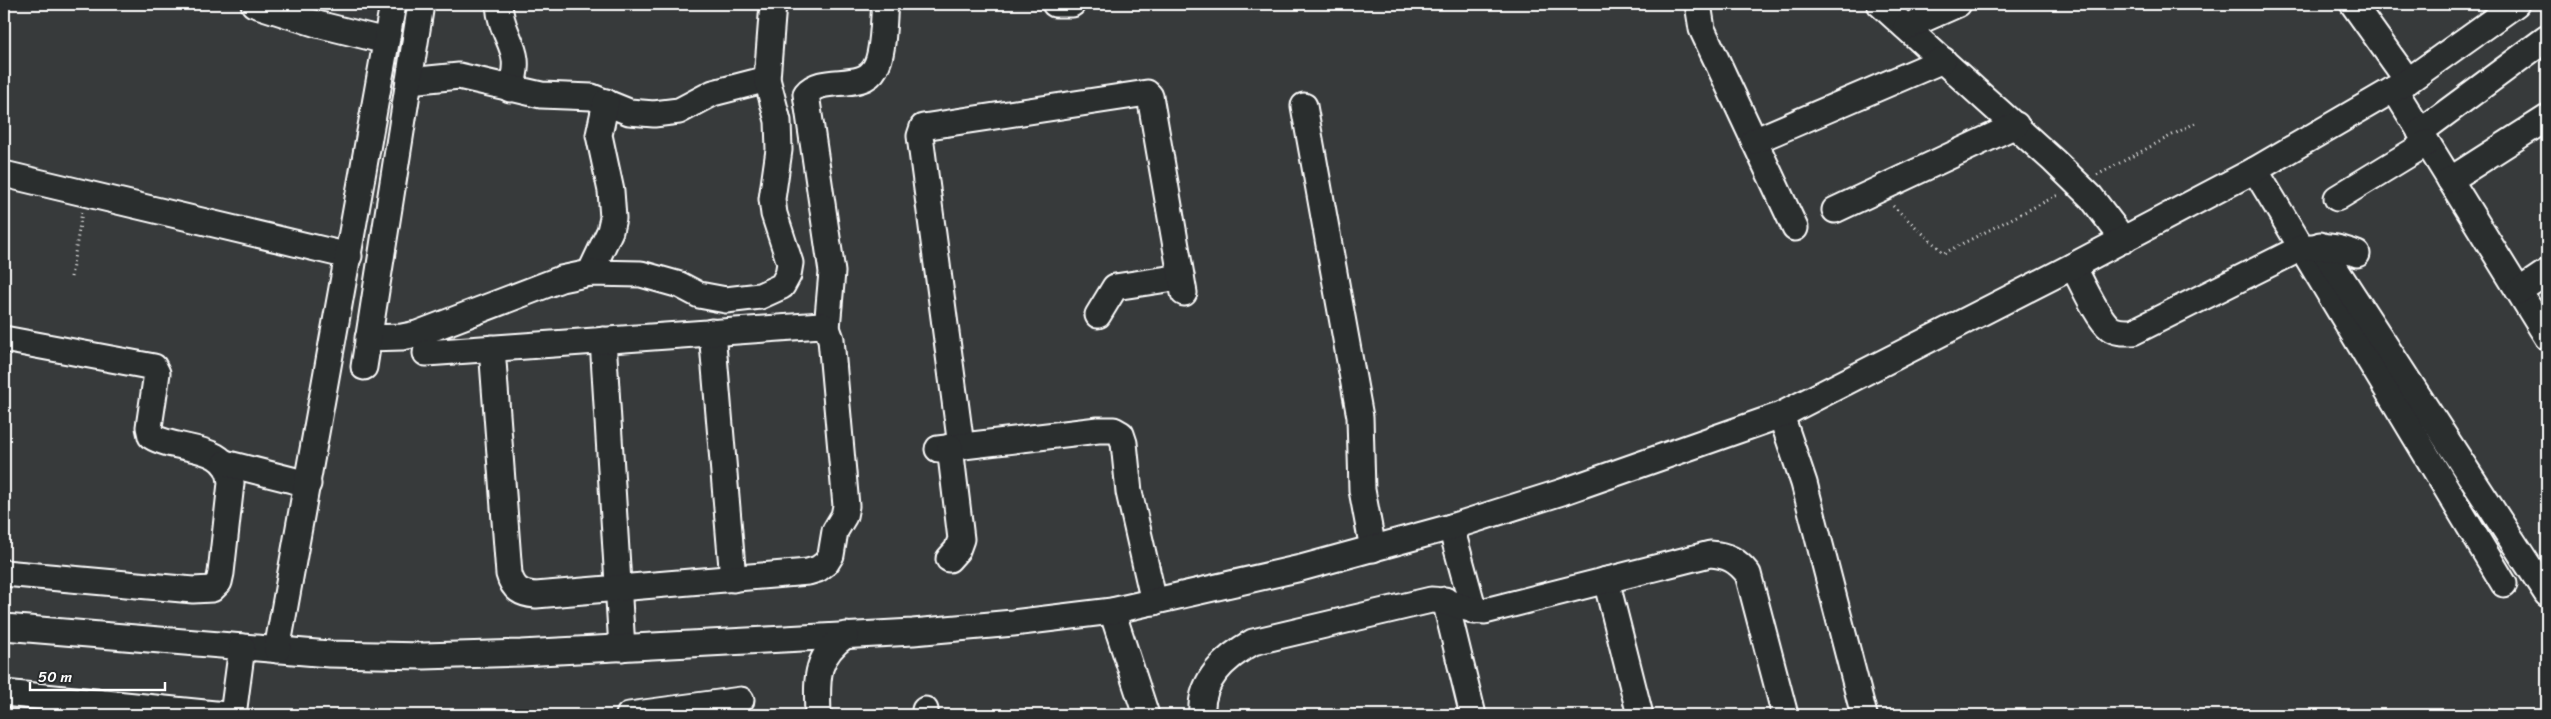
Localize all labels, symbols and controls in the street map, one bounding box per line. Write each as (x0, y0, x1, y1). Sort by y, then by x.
scale bar (30, 659, 165, 691)
text: 50 m (38, 664, 73, 690)

